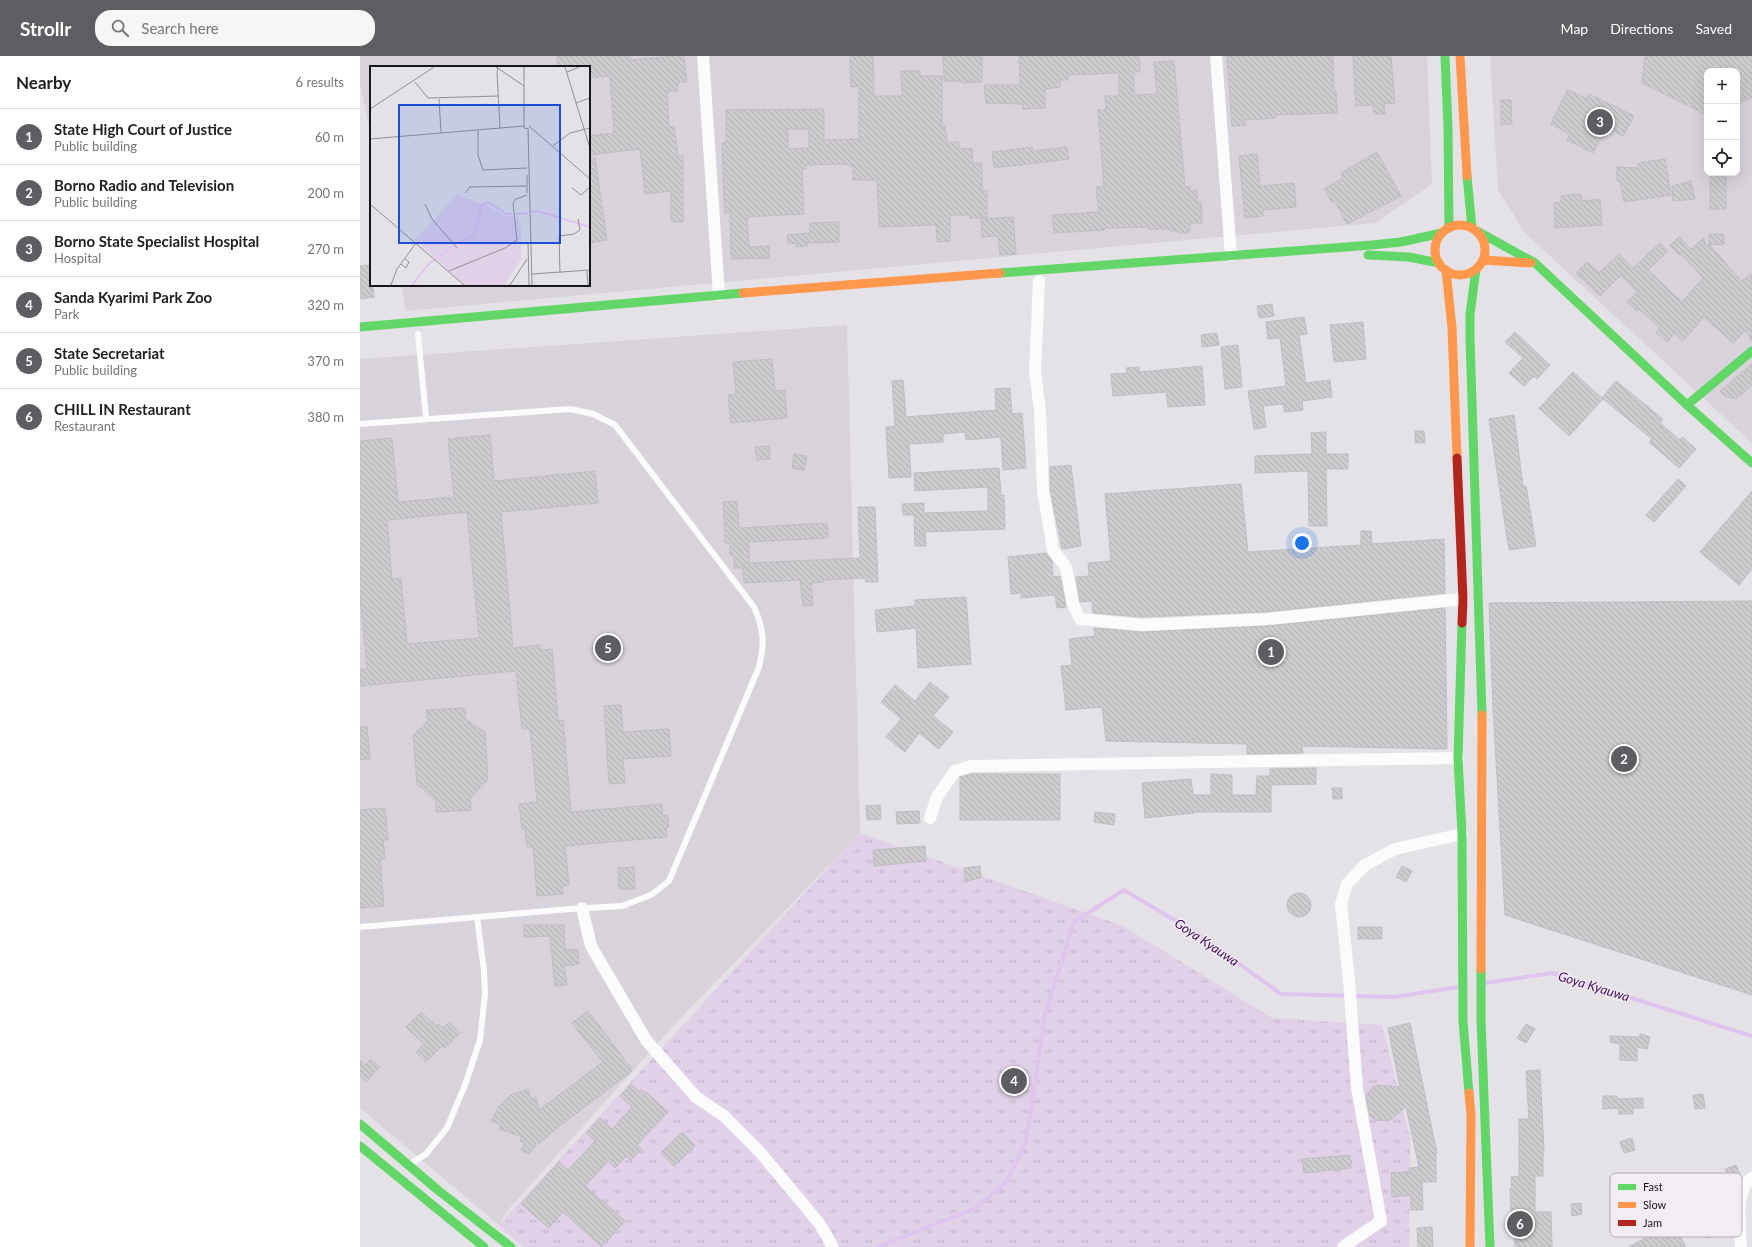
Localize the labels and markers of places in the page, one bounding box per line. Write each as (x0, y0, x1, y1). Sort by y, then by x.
pin: 3 (1587, 107, 1613, 137)
pin: 5 (595, 633, 621, 663)
pin: 1 (1258, 637, 1284, 667)
pin: 2 (1611, 744, 1637, 774)
pin: 4 (1001, 1066, 1027, 1096)
pin: 6 (1507, 1209, 1533, 1239)

